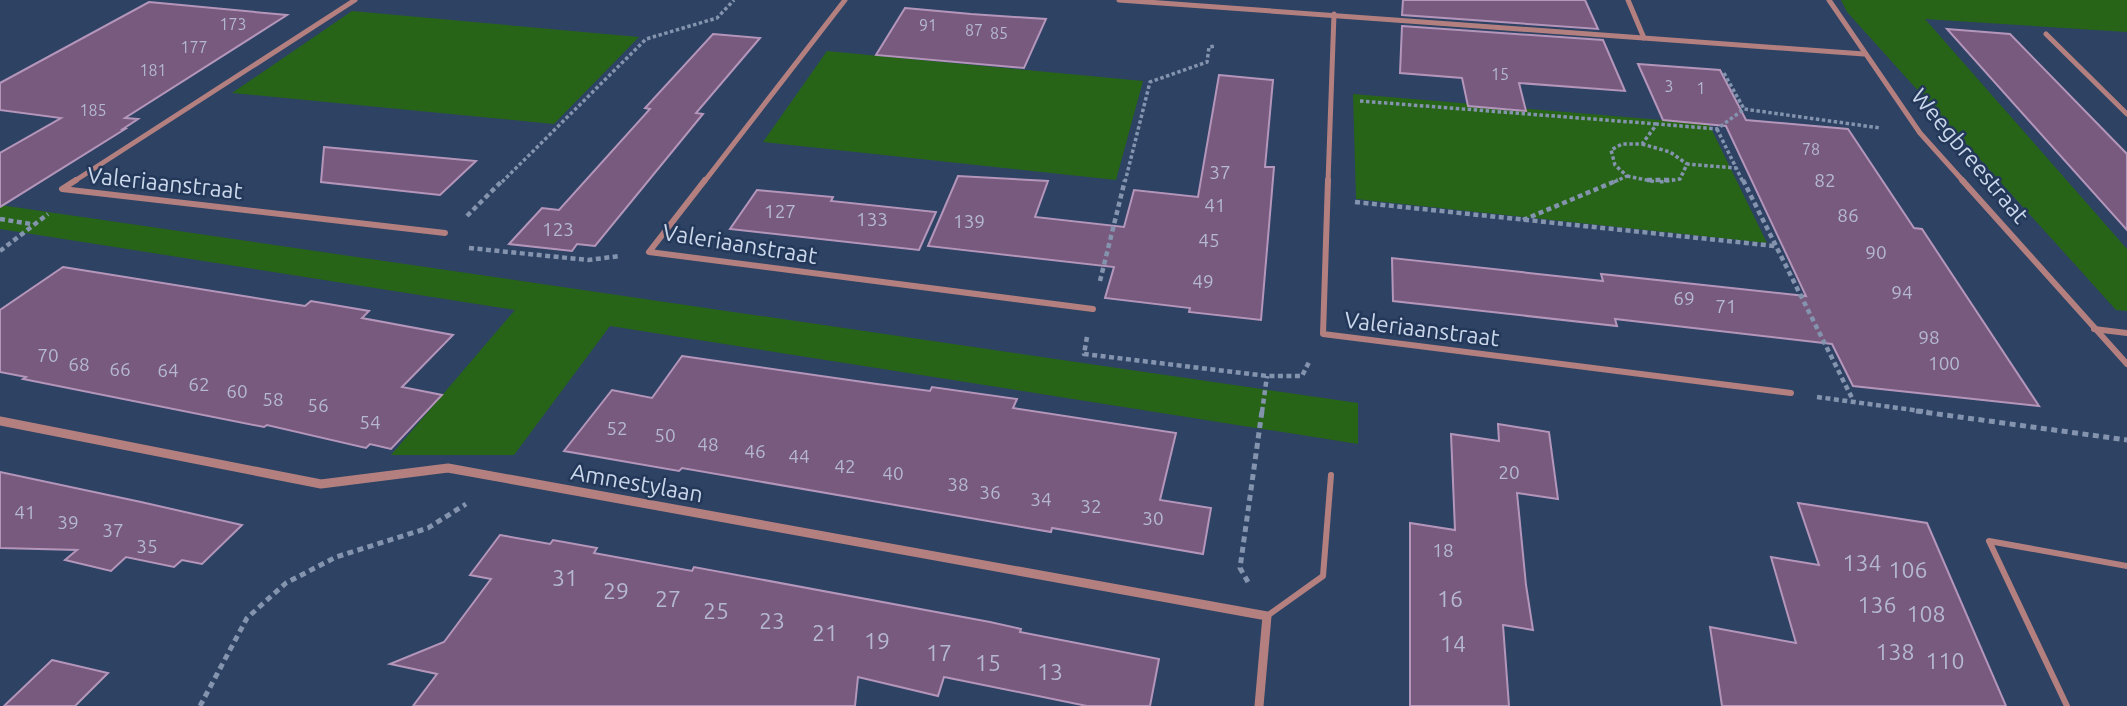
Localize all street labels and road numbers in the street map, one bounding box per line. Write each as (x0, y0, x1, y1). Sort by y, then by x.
street label: Weegbreestraat (1907, 83, 2034, 228)
street label: Valeriaanstraat (86, 162, 244, 203)
street label: Valeriaanstraat (661, 219, 819, 268)
street label: Valeriaanstraat (1343, 307, 1501, 350)
street label: Amnestylaan (569, 459, 705, 506)

